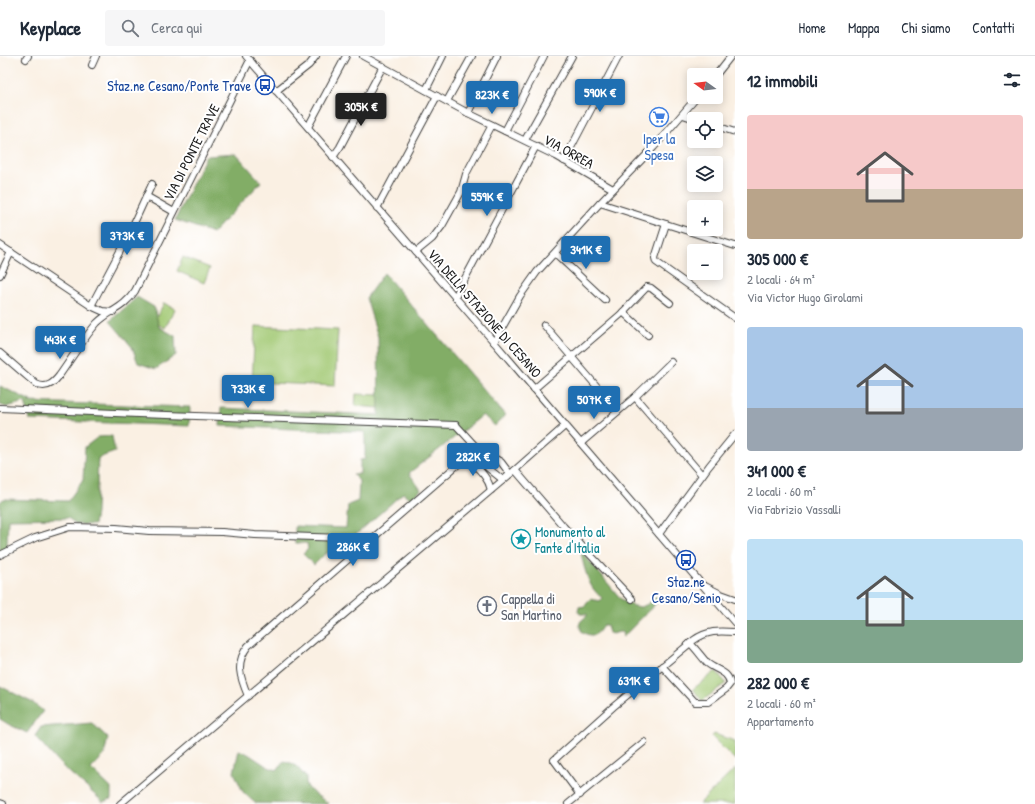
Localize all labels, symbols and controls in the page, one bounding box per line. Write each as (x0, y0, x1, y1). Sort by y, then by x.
search box (105, 10, 385, 46)
text: Keyplace (20, 15, 81, 41)
icon: search (119, 17, 141, 39)
text: Cerca qui (151, 17, 203, 38)
text: Home (799, 18, 826, 37)
text: Mappa (848, 18, 879, 37)
text: Chi siamo (901, 18, 950, 37)
text: Contatti (972, 18, 1015, 37)
north arrow (687, 68, 723, 104)
map controls (687, 68, 723, 280)
text: 12 immobili (747, 69, 818, 92)
icon: filters (1001, 69, 1023, 91)
bus stop icon: Staz.ne Cesano/Ponte Trave (254, 74, 276, 96)
place label: Staz.ne Cesano/Ponte Trave (107, 76, 251, 95)
pin: 590K € (567, 79, 633, 113)
pin: 823K € (459, 81, 525, 115)
text: 590K € (584, 83, 616, 101)
text: 823K € (475, 85, 509, 103)
pin: 305K € (328, 93, 394, 127)
text: 305K € (344, 97, 378, 115)
street label: VIA DI PONTE TRAVE (158, 100, 224, 204)
supermarket icon: Iper la Spesa (648, 106, 670, 128)
button: locate (687, 112, 723, 148)
street label: VIA ORREA (540, 129, 598, 173)
place label: Iper la Spesa (643, 129, 676, 165)
icon: home (849, 141, 921, 213)
button: layers (687, 156, 723, 192)
pin: 559K € (454, 183, 520, 217)
text: 559K € (471, 187, 503, 205)
button: + (687, 200, 723, 236)
pin: 373K € (94, 222, 160, 256)
text: 373K € (110, 226, 144, 244)
pin: 341K € (553, 236, 619, 270)
text: 341K € (570, 240, 602, 258)
button: − (687, 244, 723, 280)
street label: VIA DELLA STAZIONE DI CESANO (424, 245, 546, 382)
text: 305 000 € (747, 247, 808, 270)
text: 2 locali · 64 m² (747, 270, 815, 288)
text: Via Victor Hugo Girolami (747, 288, 863, 306)
pin: 443K € (27, 326, 93, 360)
text: 443K € (44, 330, 76, 348)
icon: home (849, 353, 921, 425)
pin: 733K € (215, 375, 281, 409)
text: 733K € (231, 379, 265, 397)
pin: 507K € (561, 386, 627, 420)
text: 507K € (577, 390, 611, 408)
pin: 282K € (440, 443, 506, 477)
text: 282K € (456, 447, 490, 465)
text: 341 000 € (747, 459, 806, 482)
text: 2 locali · 60 m² (747, 482, 816, 500)
text: Via Fabrizio Vassalli (747, 500, 841, 518)
place label: Monumento al Fante d'Italia (534, 522, 605, 557)
place icon: Monumento al Fante d'Italia (510, 528, 532, 550)
pin: 286K € (320, 533, 386, 567)
text: 286K € (337, 537, 369, 555)
bus stop icon: Staz.ne Cesano/Senio (675, 549, 697, 571)
icon: home (849, 565, 921, 637)
place label: Staz.ne Cesano/Senio (651, 572, 721, 607)
place label: Cappella di San Martino (501, 589, 562, 624)
church icon: Cappella di San Martino (476, 595, 498, 617)
pin: 631K € (601, 667, 667, 701)
text: 631K € (618, 671, 650, 689)
text: 282 000 € (747, 671, 809, 694)
text: 2 locali · 60 m² (747, 694, 816, 712)
text: Appartamento (747, 712, 814, 730)

